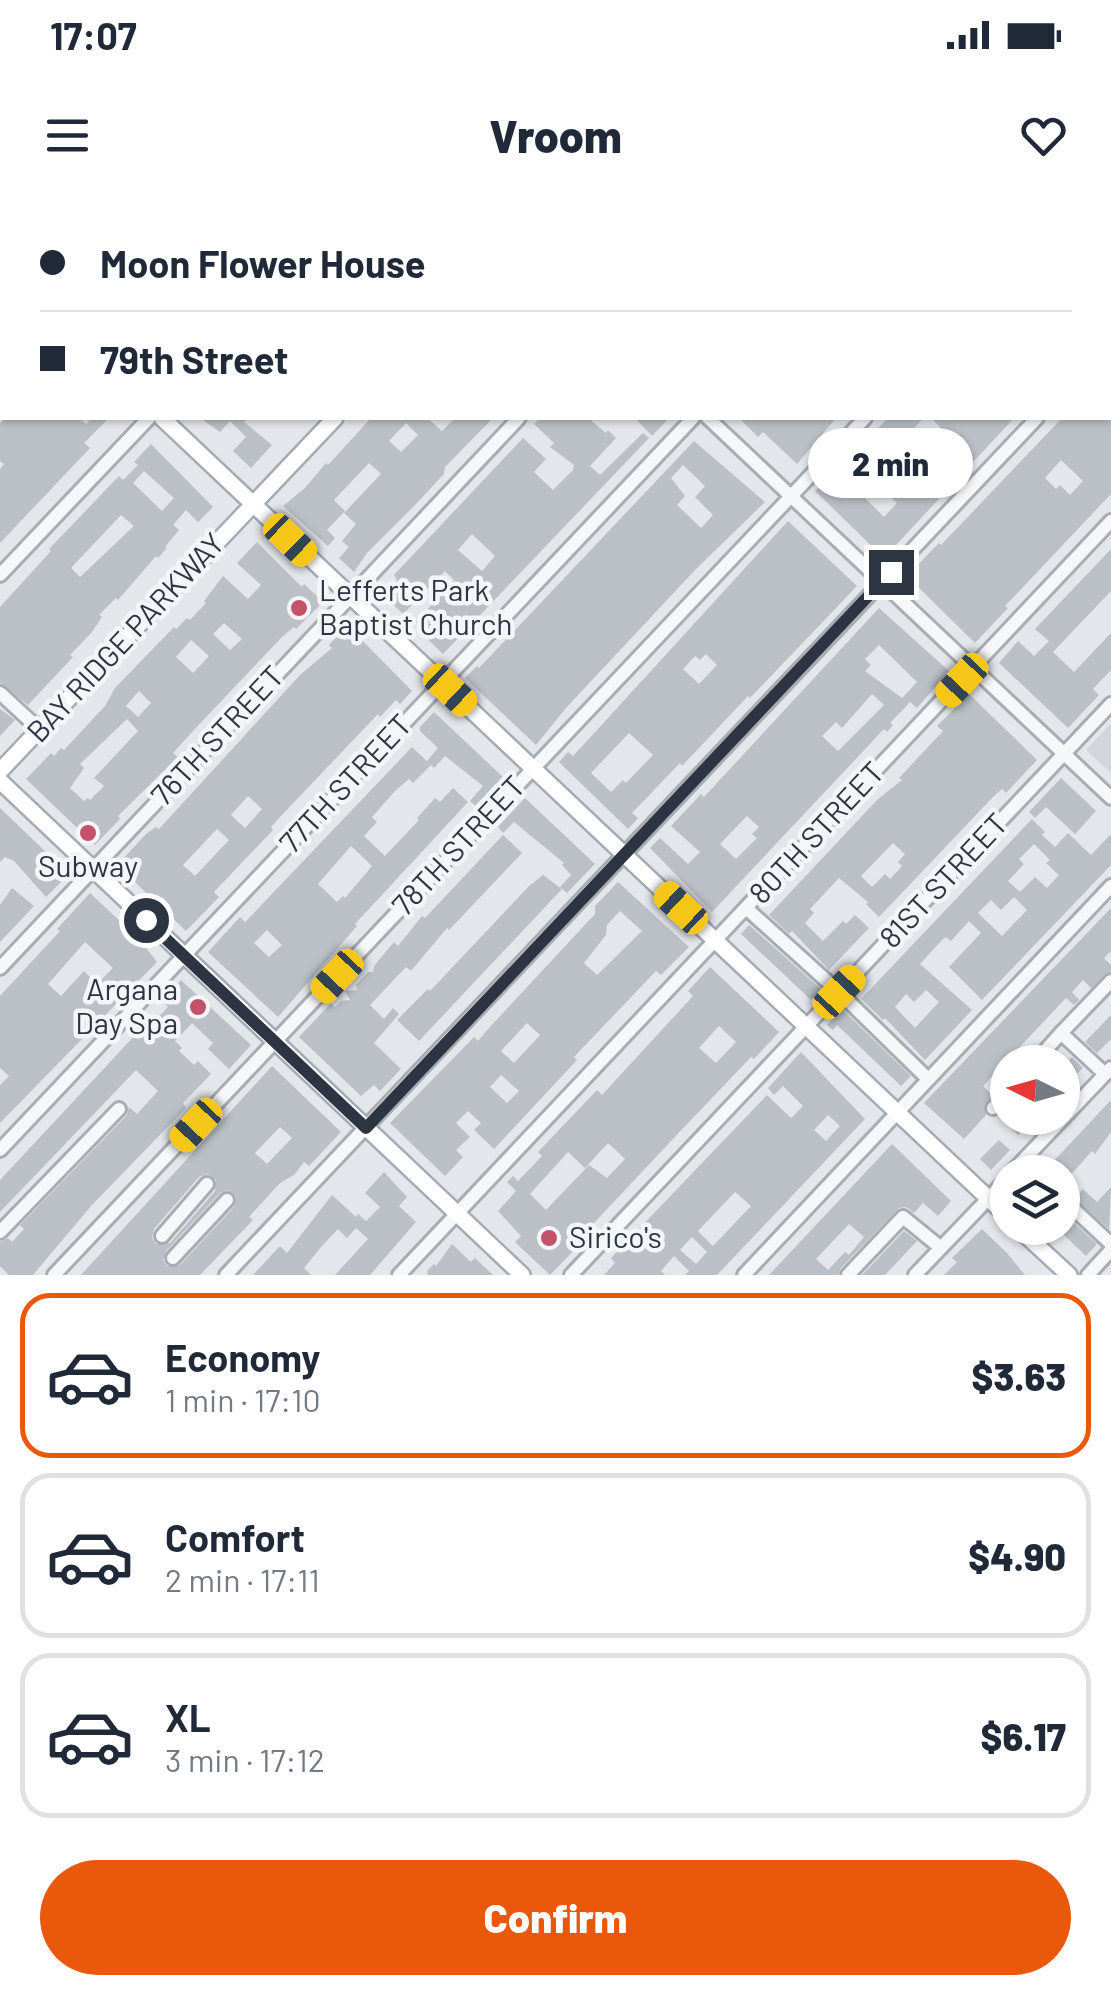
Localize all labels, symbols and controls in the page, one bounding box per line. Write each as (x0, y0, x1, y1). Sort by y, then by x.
text: 17:07 (50, 12, 137, 58)
icon: menu (40, 108, 95, 163)
text: Vroom (489, 108, 622, 162)
icon: heart (1016, 108, 1071, 163)
text: Moon Flower House (100, 240, 426, 286)
text: 79th Street (100, 336, 288, 382)
callout: 2 min (808, 427, 974, 497)
text: 2 min (852, 444, 929, 482)
car (258, 508, 322, 572)
street label: BAY RIDGE PARKWAY (18, 525, 231, 749)
route end (869, 550, 914, 595)
place label: Lefferts Park Baptist Church (319, 571, 512, 641)
marker: Lefferts Park Baptist Church (288, 597, 310, 619)
car (931, 648, 993, 712)
street label: 76TH STREET (143, 657, 290, 812)
car (418, 659, 482, 721)
street label: 77TH STREET (271, 706, 418, 860)
street label: 80TH STREET (741, 753, 890, 910)
street label: 78TH STREET (384, 767, 531, 922)
street label: 81ST STREET (871, 805, 1014, 954)
marker: Subway (77, 822, 99, 844)
place label: Subway (38, 847, 138, 883)
car (649, 877, 713, 939)
route start (124, 898, 169, 943)
car (306, 944, 368, 1008)
car (808, 960, 870, 1024)
place label: Argana Day Spa (75, 970, 178, 1040)
marker: Argana Day Spa (187, 996, 209, 1018)
north arrow (990, 1045, 1080, 1135)
map controls (990, 1045, 1080, 1245)
car (165, 1093, 227, 1157)
button: layers (990, 1155, 1080, 1245)
place label: Sirico's (569, 1218, 662, 1254)
marker: Sirico's (538, 1227, 560, 1249)
icon: car (45, 1331, 135, 1421)
text: Economy (165, 1334, 320, 1380)
text: $3.63 (972, 1353, 1066, 1399)
text: 1 min · 17:10 (165, 1380, 320, 1418)
icon: car (45, 1511, 135, 1601)
text: Comfort (165, 1514, 305, 1560)
text: $4.90 (968, 1533, 1066, 1579)
text: 2 min · 17:11 (165, 1560, 320, 1598)
icon: car (45, 1691, 135, 1781)
text: XL (165, 1694, 211, 1740)
text: $6.17 (981, 1713, 1066, 1759)
text: 3 min · 17:12 (165, 1740, 325, 1778)
button: Confirm (40, 1860, 1071, 1975)

